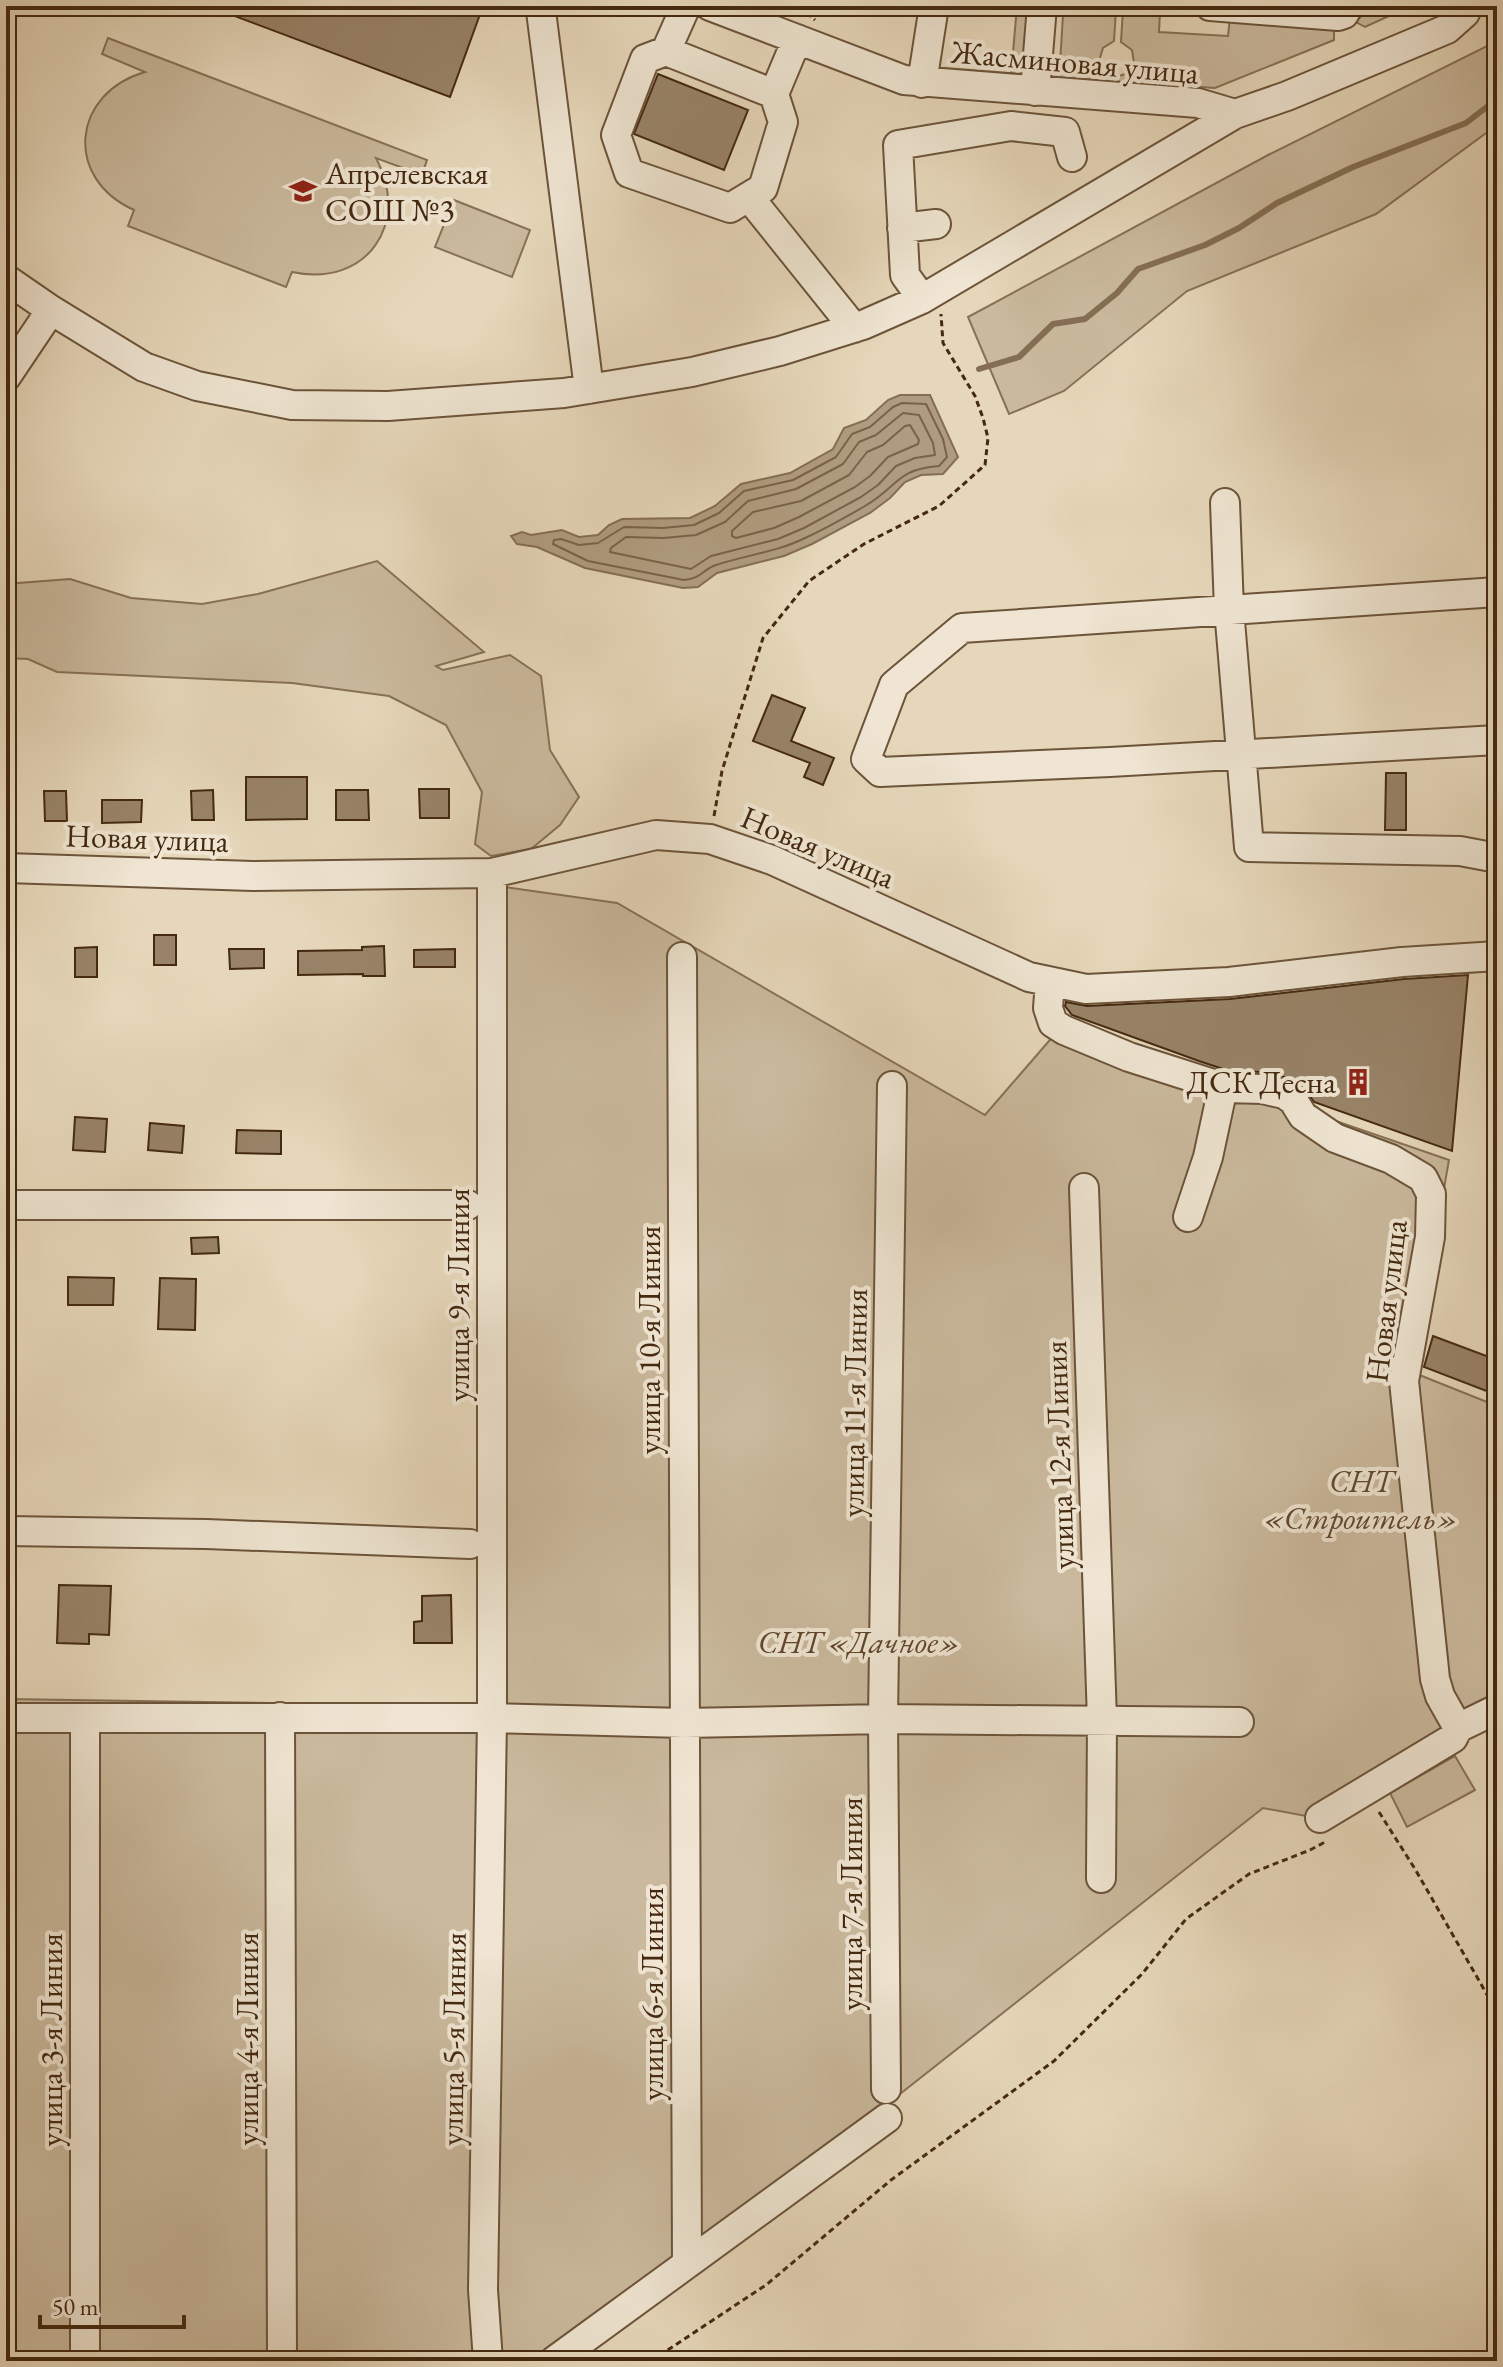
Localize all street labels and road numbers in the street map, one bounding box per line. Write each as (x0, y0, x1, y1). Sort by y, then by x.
street label: Жасминовая улица (948, 30, 1201, 94)
street label: Новая улица (735, 796, 902, 898)
street label: Новая улица (65, 814, 230, 862)
street label: улица 9-я Линия (437, 1188, 479, 1402)
street label: Новая улица (1355, 1217, 1417, 1385)
street label: улица 10-я Линия (628, 1226, 670, 1454)
street label: улица 11-я Линия (831, 1288, 877, 1518)
street label: улица 12-я Линия (1034, 1340, 1084, 1570)
street label: улица 7-я Линия (830, 1797, 872, 2011)
street label: улица 6-я Линия (631, 1887, 673, 2101)
street label: улица 4-я Линия (226, 1932, 268, 2146)
street label: улица 5-я Линия (430, 1932, 476, 2146)
street label: улица 3-я Линия (30, 1933, 72, 2147)

